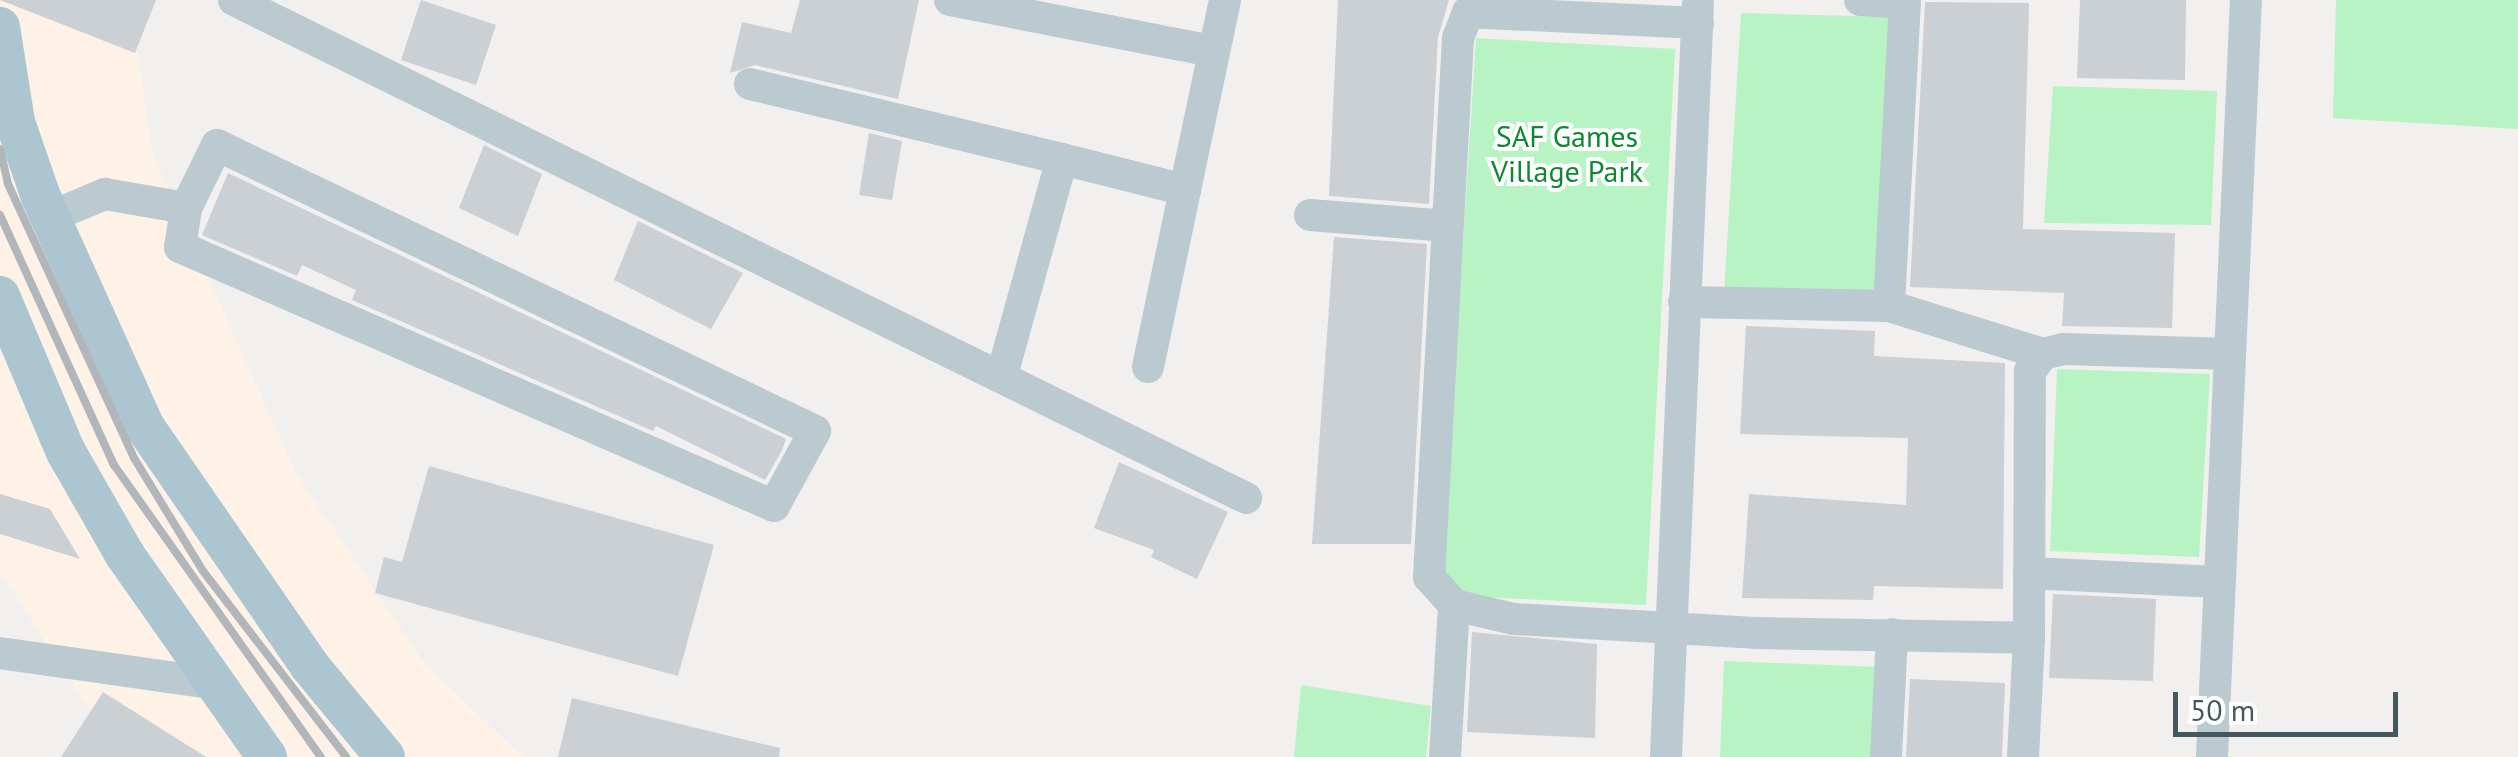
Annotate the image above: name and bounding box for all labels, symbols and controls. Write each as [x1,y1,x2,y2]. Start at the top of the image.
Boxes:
park label: SAF Games Village Park [1491,118,1643,188]
scale bar [2178,672,2403,734]
text: 50 m [2190,690,2255,729]

